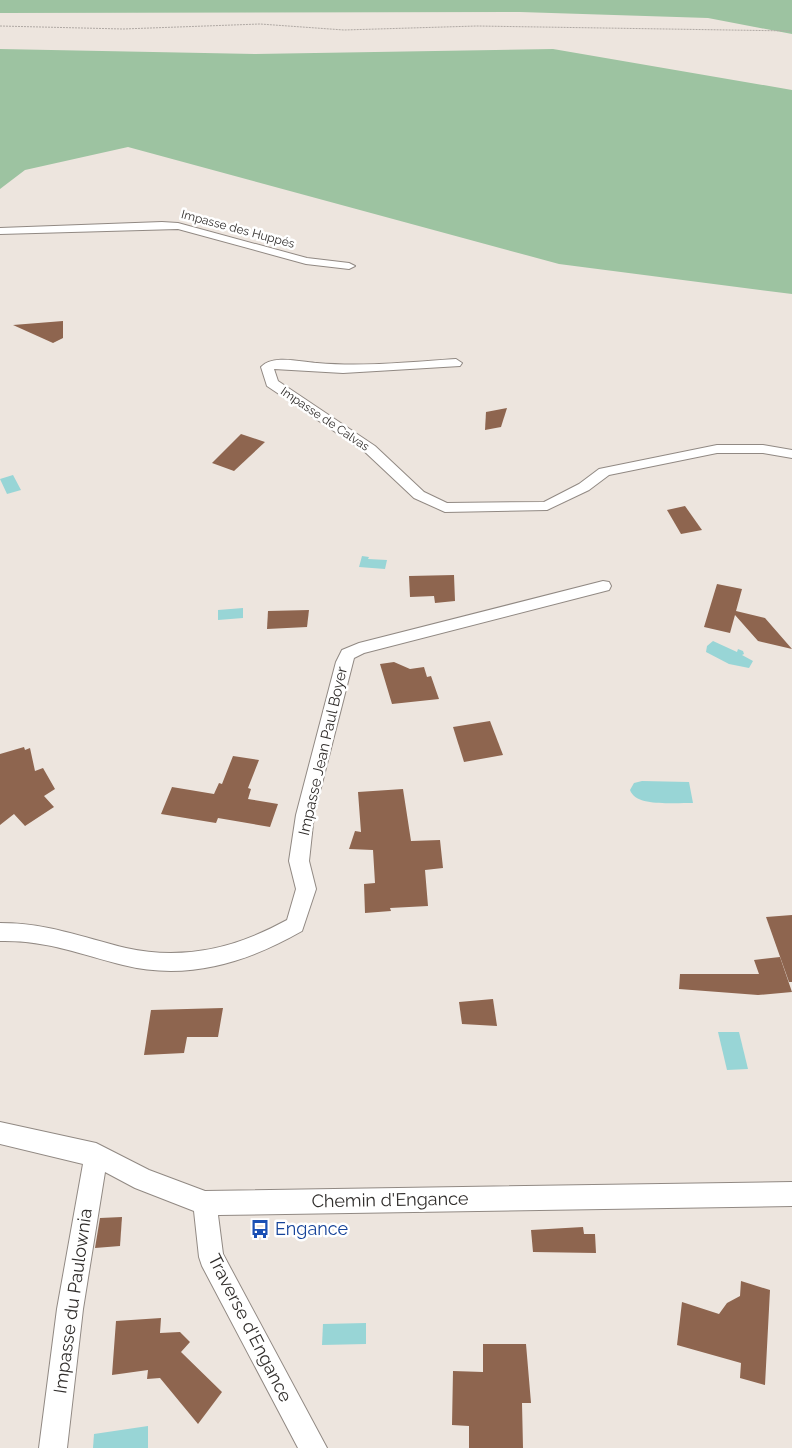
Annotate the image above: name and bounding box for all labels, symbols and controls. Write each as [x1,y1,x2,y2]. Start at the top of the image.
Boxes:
street label: Impasse des Huppés [180,207,296,251]
street label: Impasse de Calvas [278,384,372,454]
street label: Impasse Jean Paul Boyer [295,664,351,837]
street label: Chemin d'Engance [311,1188,469,1211]
street label: Impasse du Paulownia [49,1207,96,1395]
bus stop icon: Engance [249,1218,271,1240]
place label: Engance [275,1218,349,1239]
street label: Traverse d'Engance [204,1250,297,1406]

